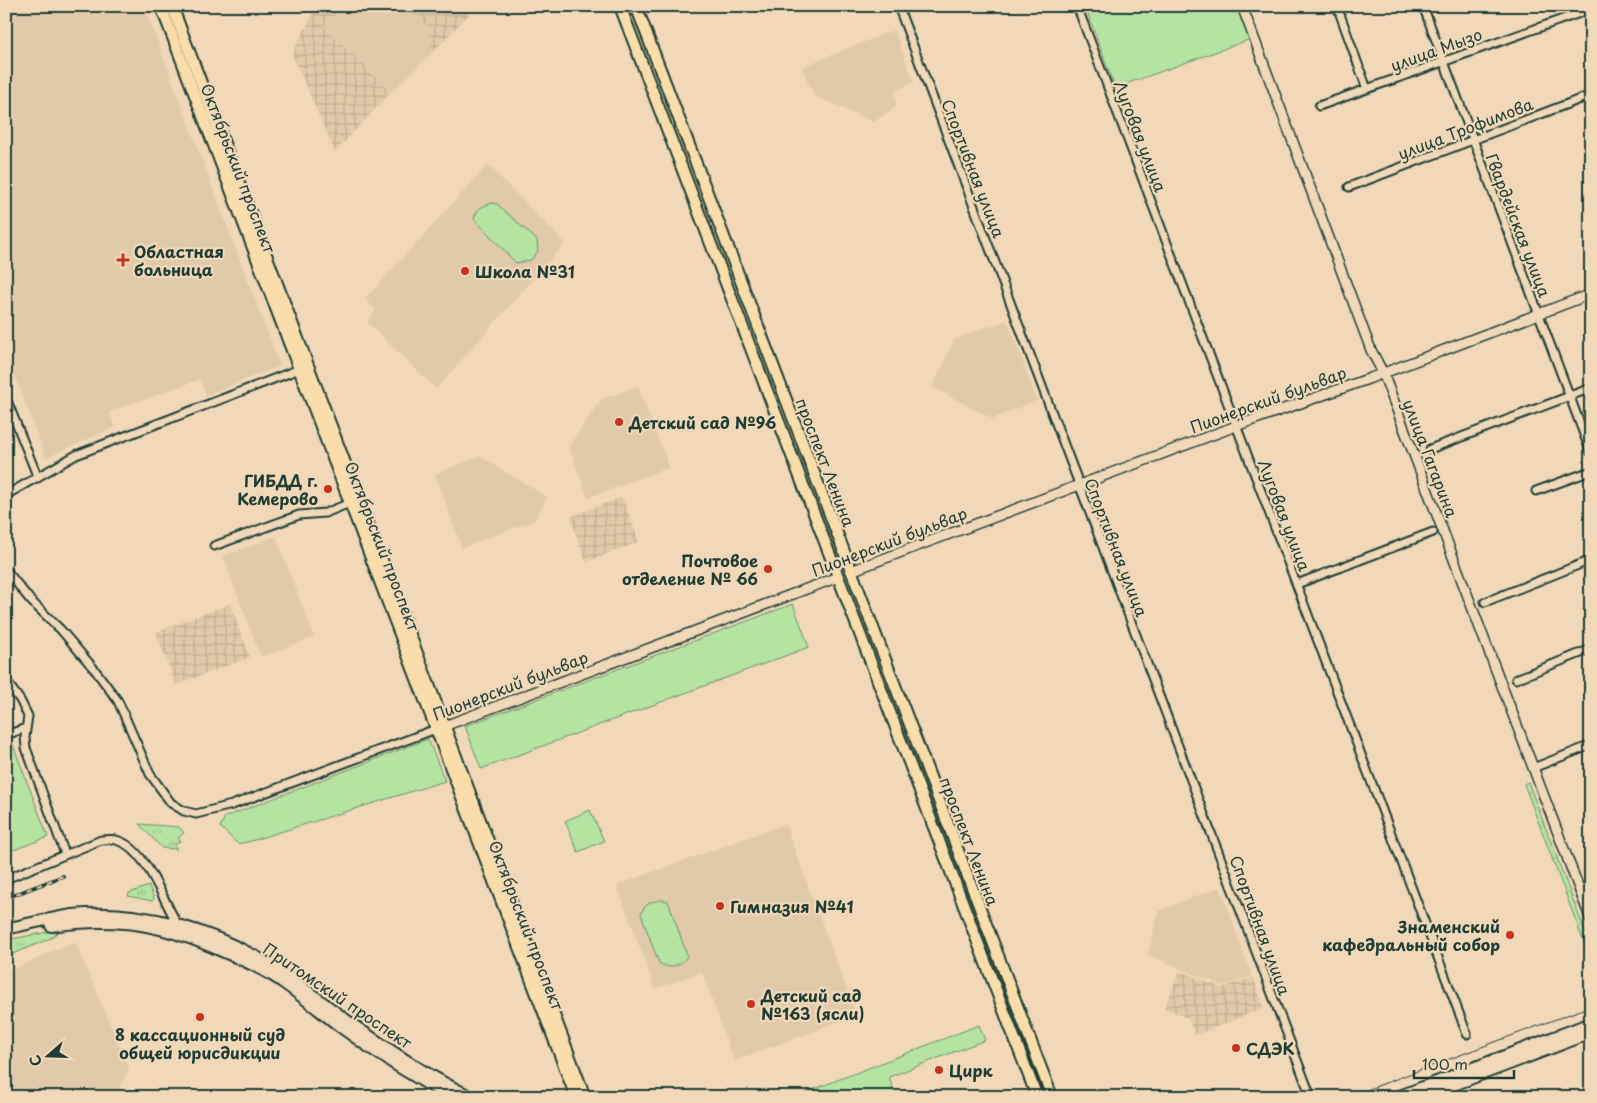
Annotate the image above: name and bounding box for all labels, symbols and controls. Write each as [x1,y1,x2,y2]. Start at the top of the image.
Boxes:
street label: улица Мызо [1387,21,1485,77]
street label: Луговая улица [1109,77,1173,195]
street label: Октябрьский проспект [196,80,283,257]
street label: улица Трофимова [1394,91,1536,165]
street label: Спортивная улица [936,95,1012,241]
street label: Гвардейская улица [1481,150,1557,300]
place label: Областная больница [134,239,224,281]
marker: Областная больница [116,253,130,267]
place label: Школа №31 [475,259,575,283]
marker: Школа №31 [459,265,471,277]
street label: Пионерский бульвар [1187,360,1350,438]
street label: проспект Ленина [790,394,862,530]
street label: улица Гагарина [1397,395,1465,521]
place label: Детский сад №96 [628,410,776,434]
marker: Детский сад №96 [613,416,625,428]
street label: Луговая улица [1253,456,1317,574]
street label: Октябрьский проспект [340,458,427,635]
place label: ГИБДД г. Кемерово [237,468,318,510]
street label: Спортивная улица [1079,474,1155,620]
marker: ГИБДД г. Кемерово [322,483,334,495]
street label: Пионерский бульвар [808,500,970,582]
place label: Почтовое отделение № 66 [622,548,758,590]
marker: Почтовое отделение № 66 [762,563,774,575]
street label: Пионерский бульвар [429,644,591,726]
street label: проспект Ленина [934,773,1006,909]
street label: Октябрьский проспект [484,837,571,1014]
street label: Спортивная улица [1225,852,1297,998]
place label: Гимназия №41 [730,894,854,918]
marker: Гимназия №41 [714,900,726,912]
place label: Знаменский кафедральный собор [1322,914,1500,956]
marker: Знаменский кафедральный собор [1504,929,1516,941]
street label: Притомский проспект [259,936,417,1054]
place label: Детский сад №163 (ясли) [760,983,865,1025]
marker: Детский сад №163 (ясли) [745,998,757,1010]
marker: 8 кассационный суд общей юрисдикции [194,1011,206,1023]
place label: 8 кассационный суд общей юрисдикции [115,1022,285,1064]
north arrow [22,1030,72,1080]
place label: СДЭК [1246,1036,1294,1060]
marker: СДЭК [1230,1042,1242,1054]
scale bar [1414,1048,1514,1080]
text: С [24,1052,47,1069]
text: 100 m [1422,1052,1468,1075]
place label: Цирк [949,1058,993,1082]
marker: Цирк [933,1064,945,1076]

